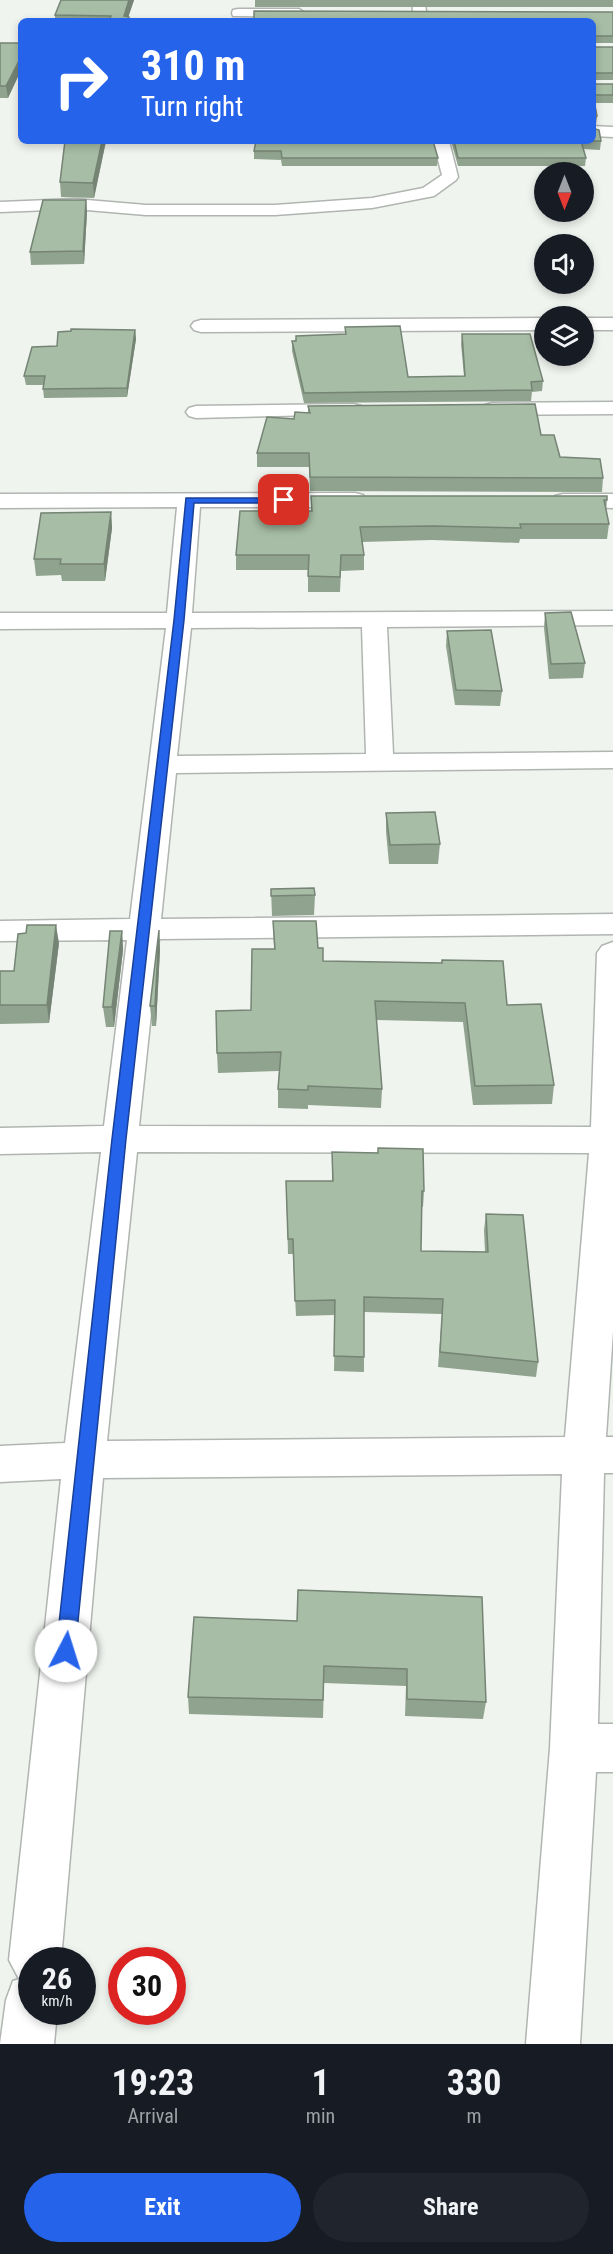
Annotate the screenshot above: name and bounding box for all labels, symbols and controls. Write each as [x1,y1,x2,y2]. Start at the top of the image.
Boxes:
text: 310 m [141,41,246,90]
icon: right [42,42,120,120]
text: Turn right [141,91,243,123]
north arrow [534,162,594,222]
map controls [534,162,594,366]
button: sound [534,234,594,294]
button: layers [534,306,594,366]
pin [258,474,309,525]
icon: arrive [267,483,300,516]
position arrow [34,1619,98,1683]
speed limit sign: 30 [108,1947,186,2025]
text: 26 [42,1961,72,1996]
text: km/h [42,1992,72,2010]
text: 19:23 [112,2062,194,2104]
text: 1 [311,2062,330,2104]
text: 330 [447,2062,501,2104]
text: Arrival [127,2104,178,2128]
text: min [306,2104,335,2128]
text: m [467,2104,482,2128]
button: Exit [24,2173,301,2242]
button: Share [313,2173,589,2242]

